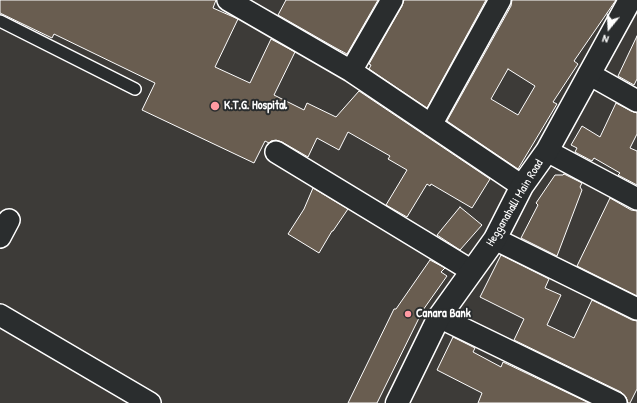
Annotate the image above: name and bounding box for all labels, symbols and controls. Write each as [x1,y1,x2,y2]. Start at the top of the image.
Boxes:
north arrow [589,8,629,48]
text: N [600,32,610,47]
place label: K.T.G. Hospital [224,99,287,113]
marker: K.T.G. Hospital [209,100,221,112]
street label: Hegganahalli Main Road [483,157,547,249]
place label: Canara Bank [416,307,471,321]
marker: Canara Bank [403,309,413,319]

